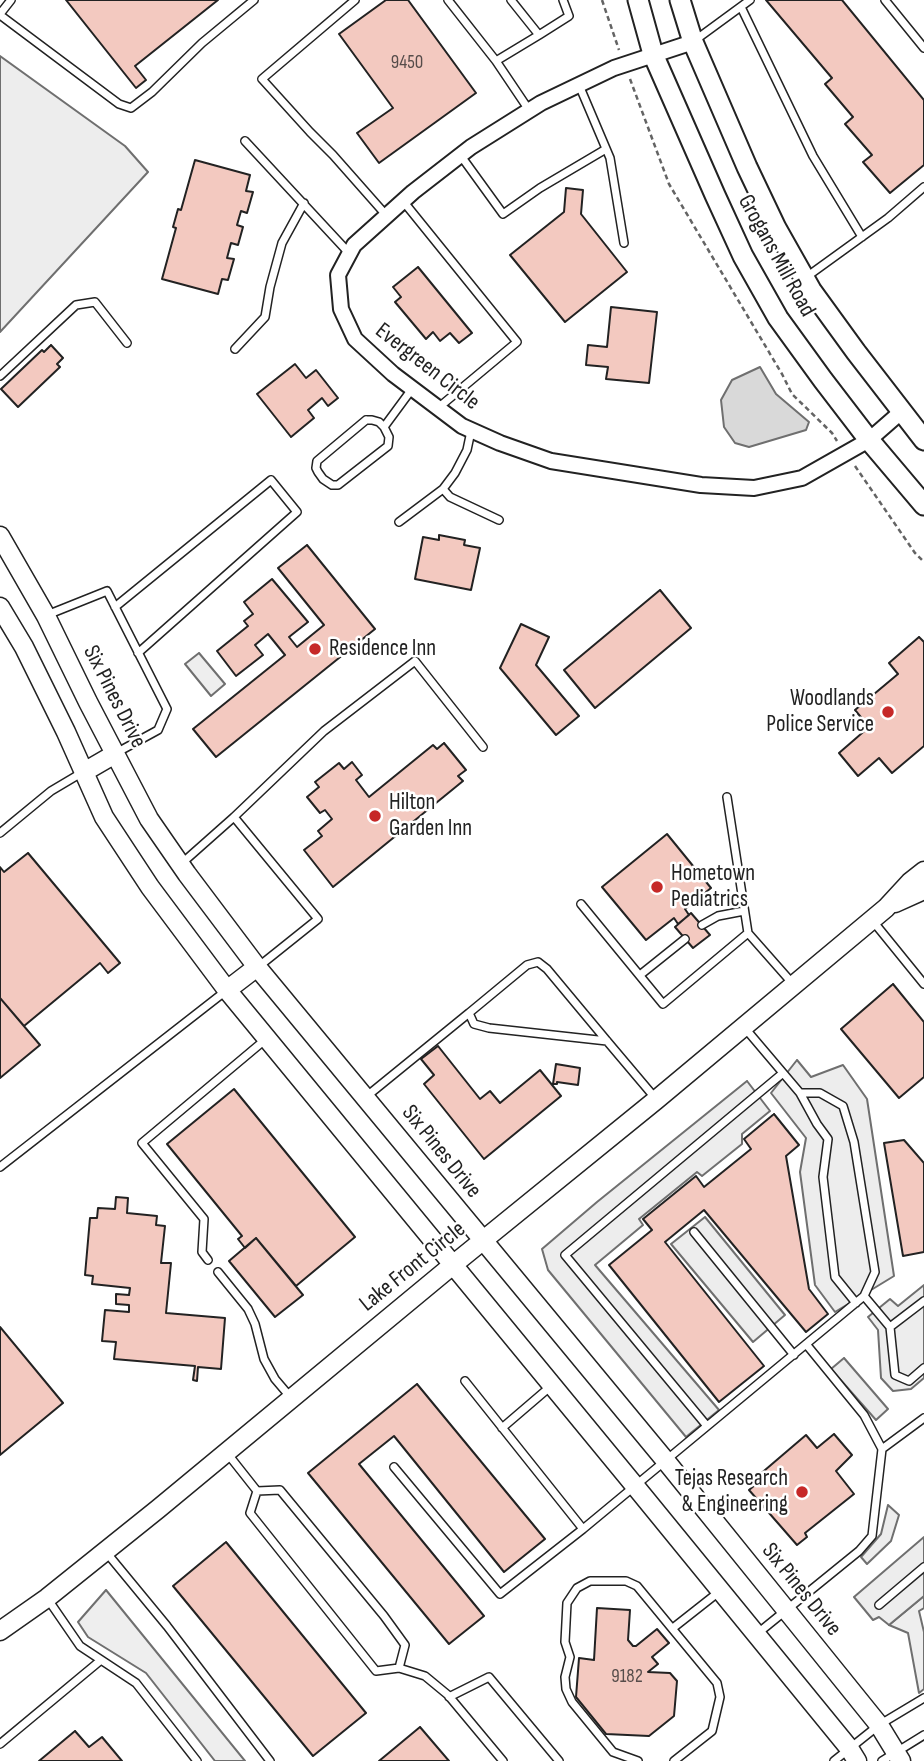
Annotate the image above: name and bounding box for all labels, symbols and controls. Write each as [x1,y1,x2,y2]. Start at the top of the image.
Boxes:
house number: 9450 [391,52,423,74]
street label: Grogans Mill Road [731,190,821,322]
street label: Evergreen Circle [369,318,485,416]
place label: Residence Inn [329,635,436,663]
street label: Six Pines Drive [76,641,152,753]
marker: Residence Inn [307,641,323,657]
place label: Woodlands Police Service [766,685,874,739]
marker: Woodlands Police Service [880,704,896,720]
place label: Hilton Garden Inn [389,789,472,843]
marker: Hilton Garden Inn [367,808,383,824]
place label: Hometown Pediatrics [671,860,755,914]
marker: Hometown Pediatrics [649,879,665,895]
street label: Six Pines Drive [395,1100,487,1204]
street label: Lake Front Circle [354,1216,472,1318]
place label: Tejas Research & Engineering [675,1465,788,1519]
marker: Tejas Research & Engineering [794,1484,810,1500]
street label: Six Pines Drive [755,1538,847,1642]
house number: 9182 [611,1666,643,1688]

